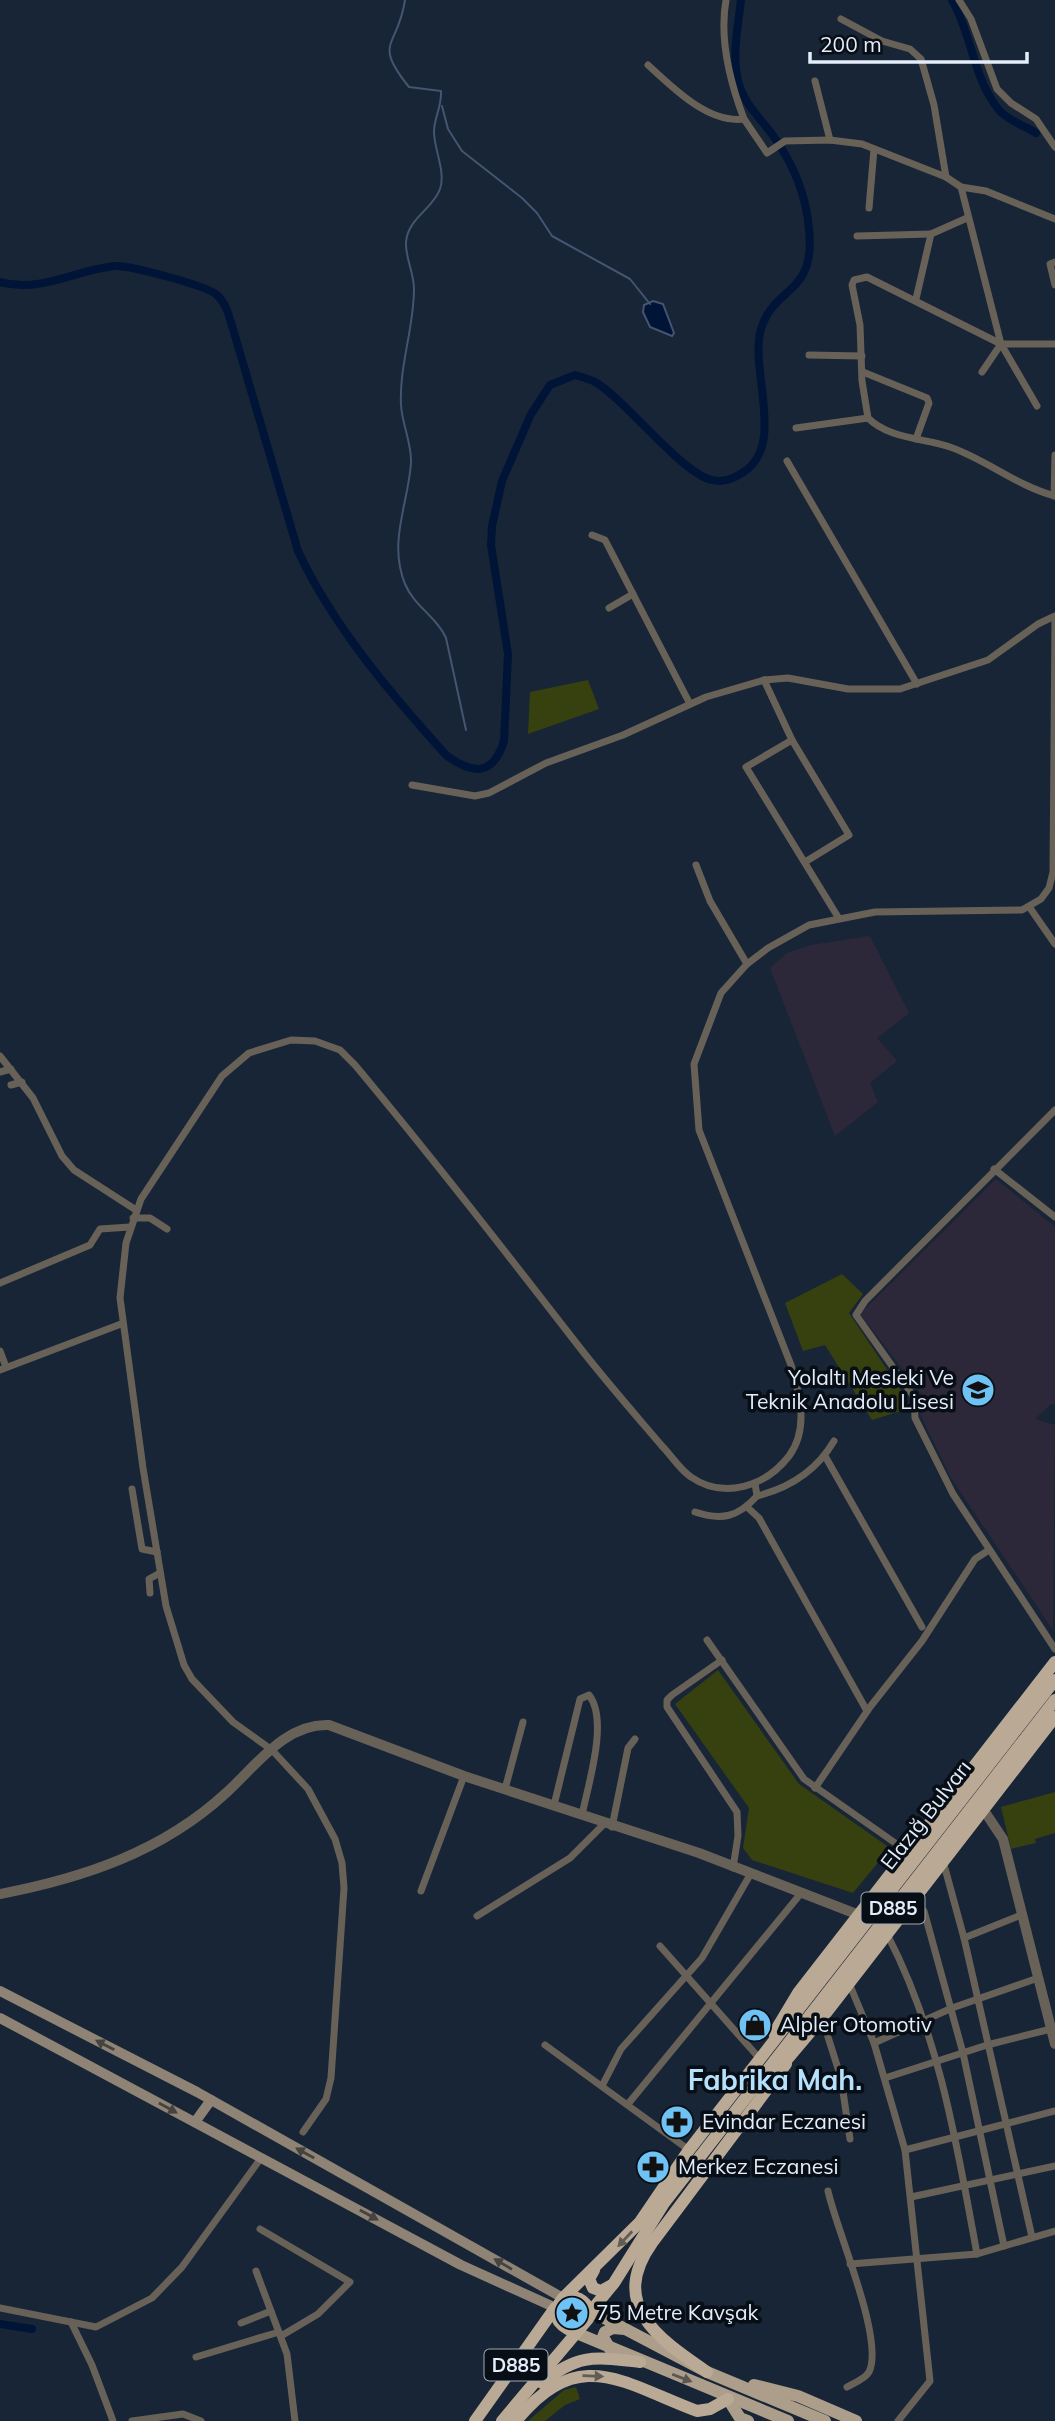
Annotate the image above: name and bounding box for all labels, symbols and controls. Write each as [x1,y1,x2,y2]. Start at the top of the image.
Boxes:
scale bar [810,21,1027,65]
text: 200 m [820,31,882,57]
place label: Yolaltı Mesleki Ve Teknik Anadolu Lisesi [746,1364,954,1414]
school or university icon: Yolaltı Mesleki Ve Teknik Anadolu Lisesi [959,1371,997,1409]
street label: Elazığ Bulvarı [874,1755,976,1874]
road number: D885 [862,1892,924,1924]
shop icon: Alpler Otomotiv [736,2006,774,2044]
place label: Alpler Otomotiv [780,2011,932,2037]
one-way arrow [95,2039,115,2050]
district label: Fabrika Mah. [688,2062,862,2097]
one-way arrow [159,2101,179,2113]
pharmacy icon: Evindar Eczanesi [658,2103,696,2141]
place label: Evindar Eczanesi [702,2108,866,2134]
one-way arrow [295,2147,315,2159]
pharmacy icon: Merkez Eczanesi [634,2148,672,2186]
place label: Merkez Eczanesi [678,2153,839,2179]
one-way arrow [359,2209,378,2221]
one-way arrow [618,2230,634,2247]
one-way arrow [494,2258,513,2270]
place icon: 75 Metre Kavşak [553,2294,591,2332]
place label: 75 Metre Kavşak [596,2299,759,2325]
road number: D885 [484,2350,548,2380]
one-way arrow [582,2370,604,2382]
one-way arrow [671,2373,692,2384]

